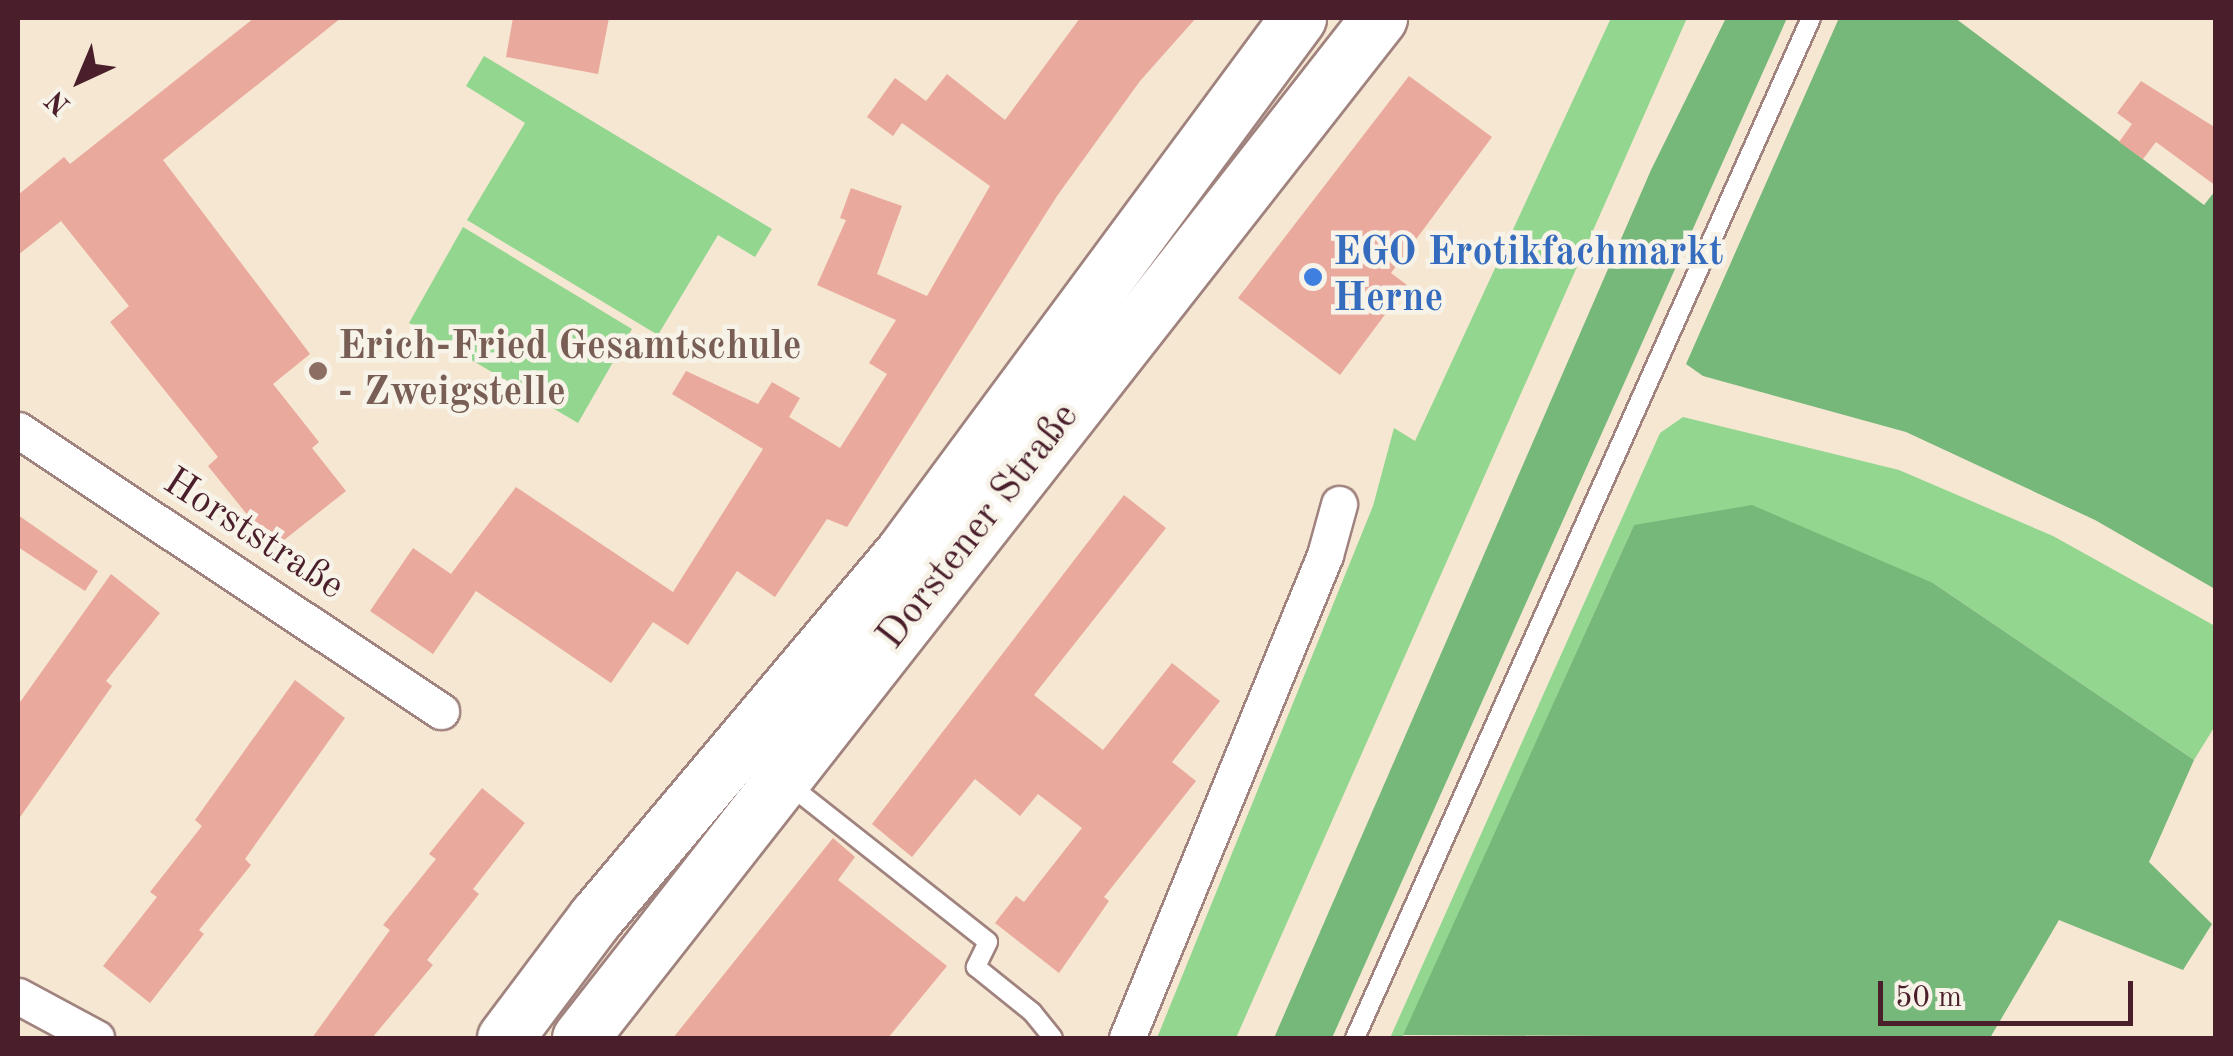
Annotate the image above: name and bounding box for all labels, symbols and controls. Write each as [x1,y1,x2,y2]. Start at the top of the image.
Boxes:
north arrow [30,30,130,130]
text: N [42,84,77,119]
place label: EGO Erotikfachmarkt Herne [1333,230,1724,324]
marker: EGO Erotikfachmarkt Herne [1302,266,1324,288]
place label: Erich-Fried Gesamtschule - Zweigstelle [338,324,802,418]
marker: Erich-Fried Gesamtschule - Zweigstelle [307,360,329,382]
street label: Dorstener Straße [868,394,1090,660]
street label: Horststraße [154,459,352,611]
scale bar [1883,961,2138,1023]
text: 50 m [1895,983,1962,1013]

